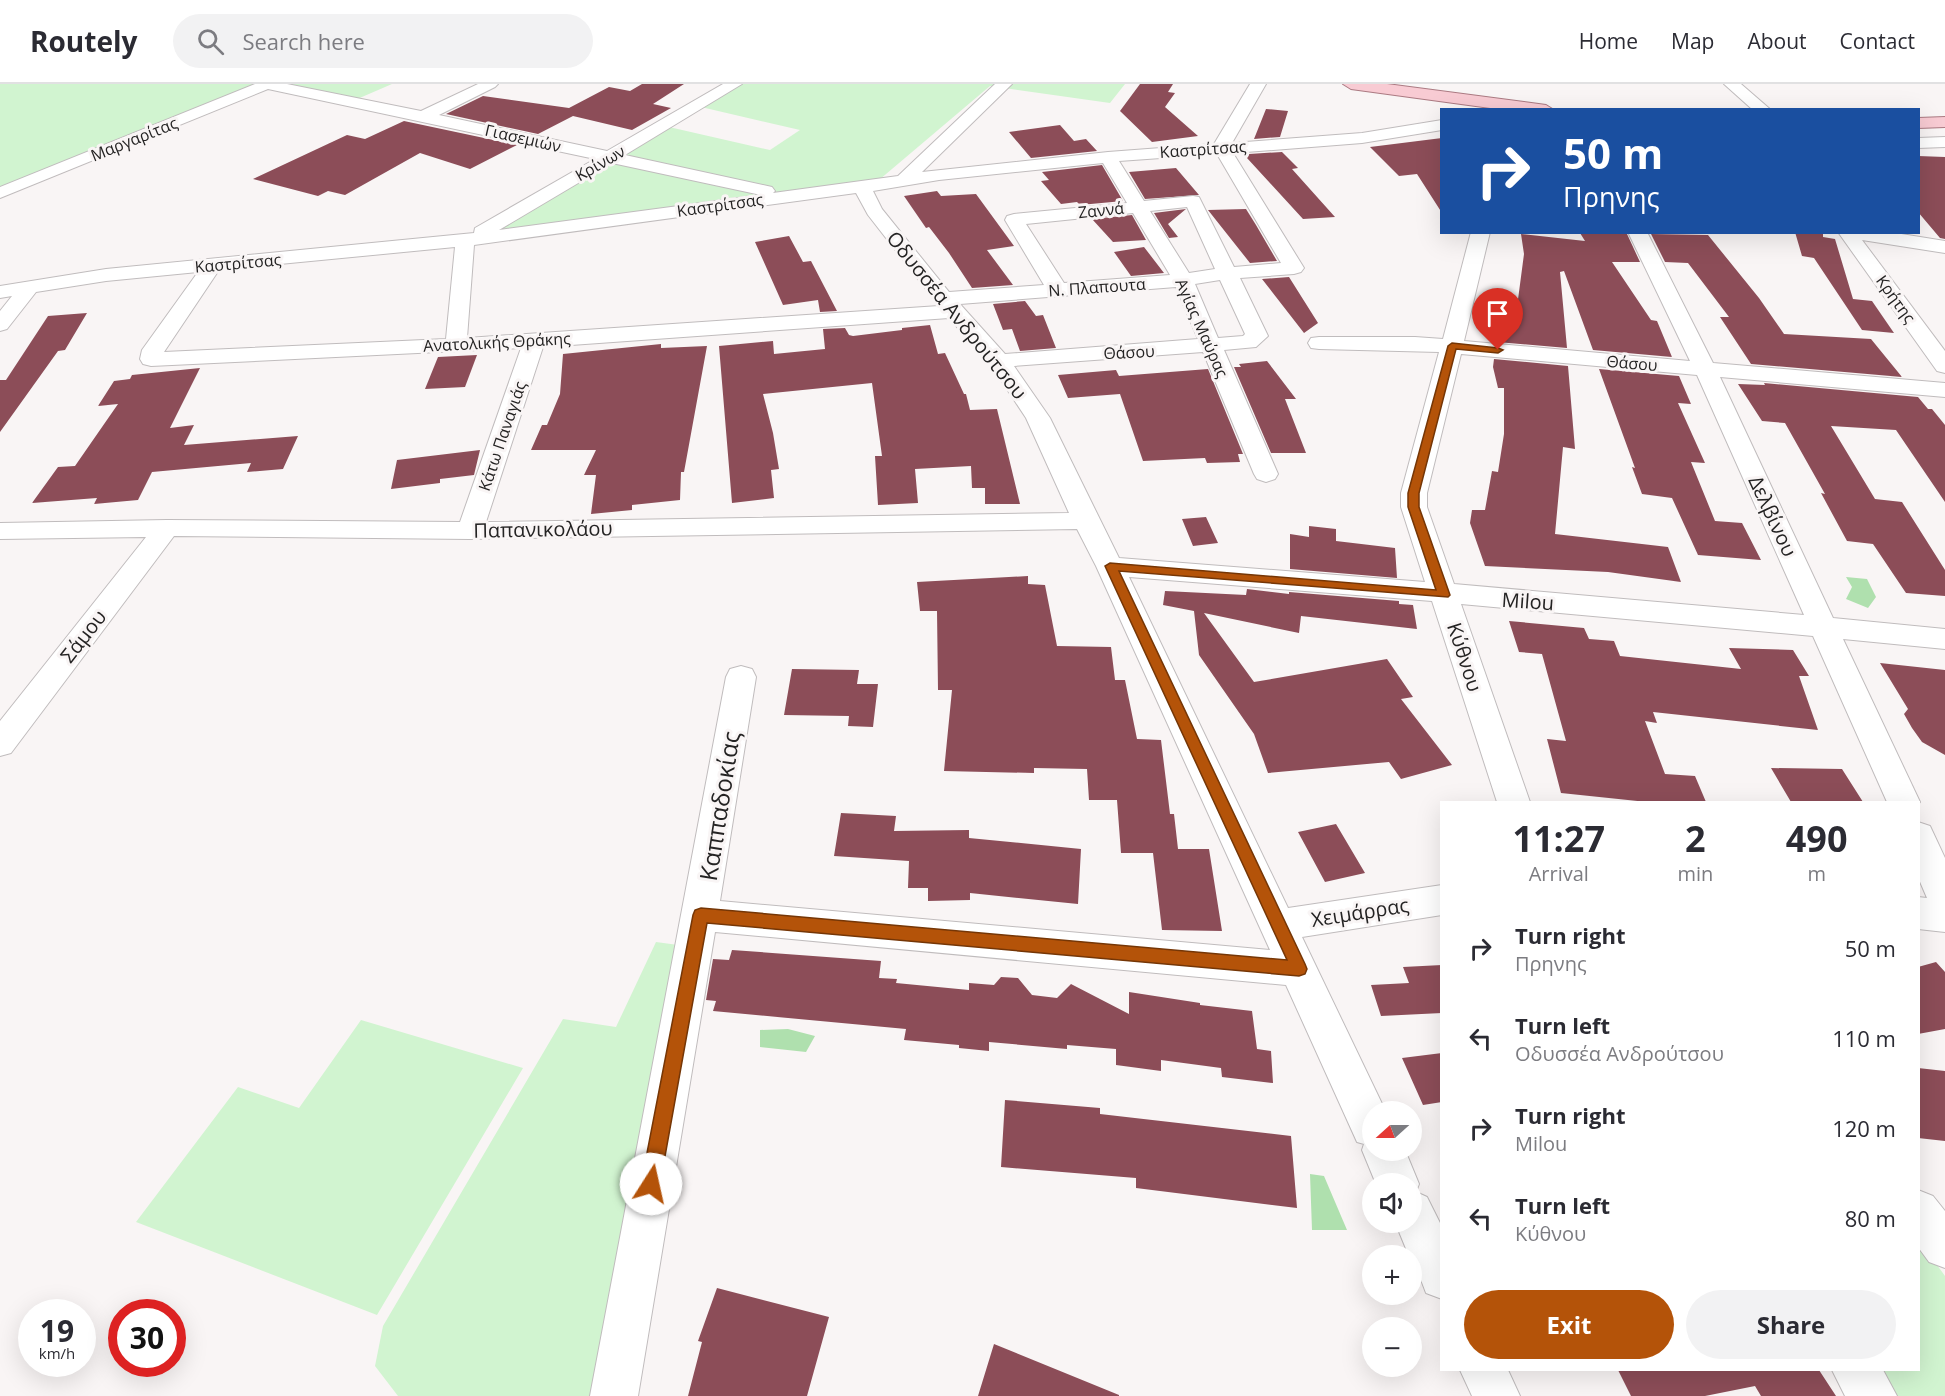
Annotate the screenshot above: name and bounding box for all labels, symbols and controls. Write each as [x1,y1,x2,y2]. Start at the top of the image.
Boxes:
search box [173,14,593,68]
text: Routely [30,22,137,60]
icon: search [194,25,227,58]
text: Search here [242,26,365,56]
text: Home [1579,27,1638,55]
text: Map [1671,27,1714,55]
text: About [1747,27,1807,55]
text: Contact [1840,27,1915,55]
street label: Μαργαρίτας [87,111,181,166]
street label: Γιασεμιών [483,119,563,157]
text: 50 m [1563,124,1663,181]
icon: right [1464,132,1542,210]
street label: Καστρίτσας [1159,135,1247,163]
street label: Κρίνων [571,140,629,186]
text: Πρηνης [1563,178,1660,215]
street label: Καστρίτσας [675,188,765,222]
street label: Ζαννά [1077,197,1125,223]
street label: Οδυσσέα Ανδρούτσου [881,225,1033,405]
street label: Καστρίτσας [194,248,282,278]
street label: Κρήτης [1871,271,1921,328]
street label: Ν. Πλαπουτα [1048,273,1147,301]
street label: Αγίας Μαύρας [1170,275,1234,381]
pin [1472,288,1523,350]
icon: arrive [1481,297,1514,330]
street label: Ανατολικής Θράκης [423,327,572,357]
street label: Θάσου [1103,340,1155,364]
street label: Θάσου [1605,350,1659,376]
street label: Κάτω Παναγιάς [473,378,531,494]
street label: Δελβίνου [1743,471,1803,561]
street label: Παπανικολάου [473,514,613,544]
street label: Milou [1501,586,1555,616]
street label: Σάμου [54,604,112,668]
street label: Κύθνου [1441,619,1489,695]
street label: Καππαδοκίας [691,729,747,883]
text: 11:27 [1512,814,1605,863]
text: 2 [1685,814,1706,863]
text: 490 [1786,814,1848,863]
text: Arrival [1529,860,1589,887]
text: min [1677,860,1713,887]
text: m [1807,860,1826,887]
street label: Χειμάρρας [1309,891,1411,933]
text: Turn right [1515,920,1626,950]
icon: right [1464,932,1497,965]
text: 50 m [1845,933,1896,963]
text: Πρηνης [1515,950,1587,977]
text: Turn left [1515,1010,1610,1040]
icon: left [1464,1022,1497,1055]
text: 110 m [1832,1023,1896,1053]
text: Οδυσσέα Ανδρούτσου [1515,1040,1724,1067]
text: Turn right [1515,1100,1626,1130]
north arrow [1362,1101,1422,1161]
map controls [1362,1101,1422,1377]
icon: right [1464,1112,1497,1145]
text: 120 m [1832,1113,1896,1143]
text: Milou [1515,1130,1567,1157]
position arrow [619,1152,683,1216]
button: sound [1362,1173,1422,1233]
text: Turn left [1515,1190,1610,1220]
icon: left [1464,1202,1497,1235]
text: 80 m [1845,1203,1896,1233]
text: Κύθνου [1515,1220,1586,1247]
button: + [1362,1245,1422,1305]
button: Exit [1464,1290,1674,1359]
button: Share [1686,1290,1896,1359]
speed limit sign: 30 [108,1299,186,1377]
text: 19 [40,1310,74,1351]
button: − [1362,1317,1422,1377]
text: km/h [39,1343,75,1363]

